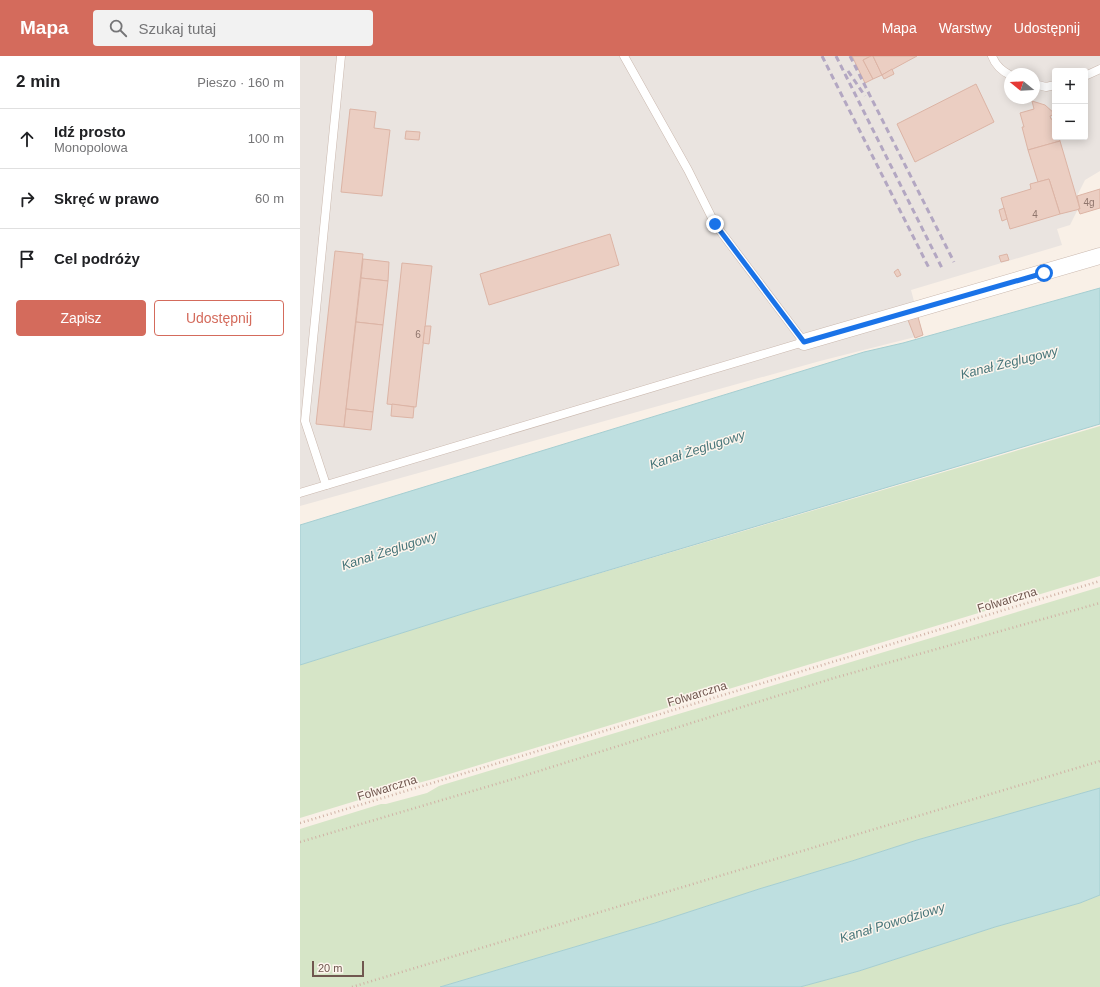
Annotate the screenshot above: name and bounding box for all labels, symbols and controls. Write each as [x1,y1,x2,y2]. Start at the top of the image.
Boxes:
search box [93,10,373,46]
text: Mapa [20,17,69,38]
icon: search [107,17,129,39]
text: Szukaj tutaj [139,20,216,37]
text: Mapa [882,20,917,36]
text: Warstwy [939,20,992,36]
text: Udostępnij [1014,20,1080,36]
north arrow [1004,68,1040,104]
map controls [1052,68,1088,140]
button: + [1052,68,1088,104]
text: 2 min [16,72,60,91]
text: Pieszo · 160 m [197,75,284,90]
button: − [1052,104,1088,140]
text: Idź prosto [54,123,126,140]
icon: ahead [16,128,38,150]
text: 100 m [248,131,284,146]
text: Monopolowa [54,140,128,155]
icon: right [16,188,38,210]
text: Skręć w prawo [54,190,159,207]
text: 60 m [255,191,284,206]
house number: 4g [1083,197,1095,208]
house number: 4 [1032,209,1038,220]
route end [706,215,724,233]
icon: arrive [16,248,38,270]
text: Cel podróży [54,250,140,267]
route start [1035,264,1053,282]
button: Zapisz [16,300,146,336]
button: Udostępnij [154,300,284,336]
house number: 6 [415,329,421,340]
water label: Kanał Żeglugowy [959,343,1061,382]
water label: Kanał Żeglugowy [647,426,748,472]
water label: Kanał Żeglugowy [339,527,440,573]
street label: Folwarczna [976,584,1039,616]
street label: Folwarczna [666,678,729,710]
street label: Folwarczna [356,772,419,804]
water label: Kanał Powodziowy [838,899,948,946]
scale bar [312,959,364,978]
text: 20 m [318,962,342,974]

